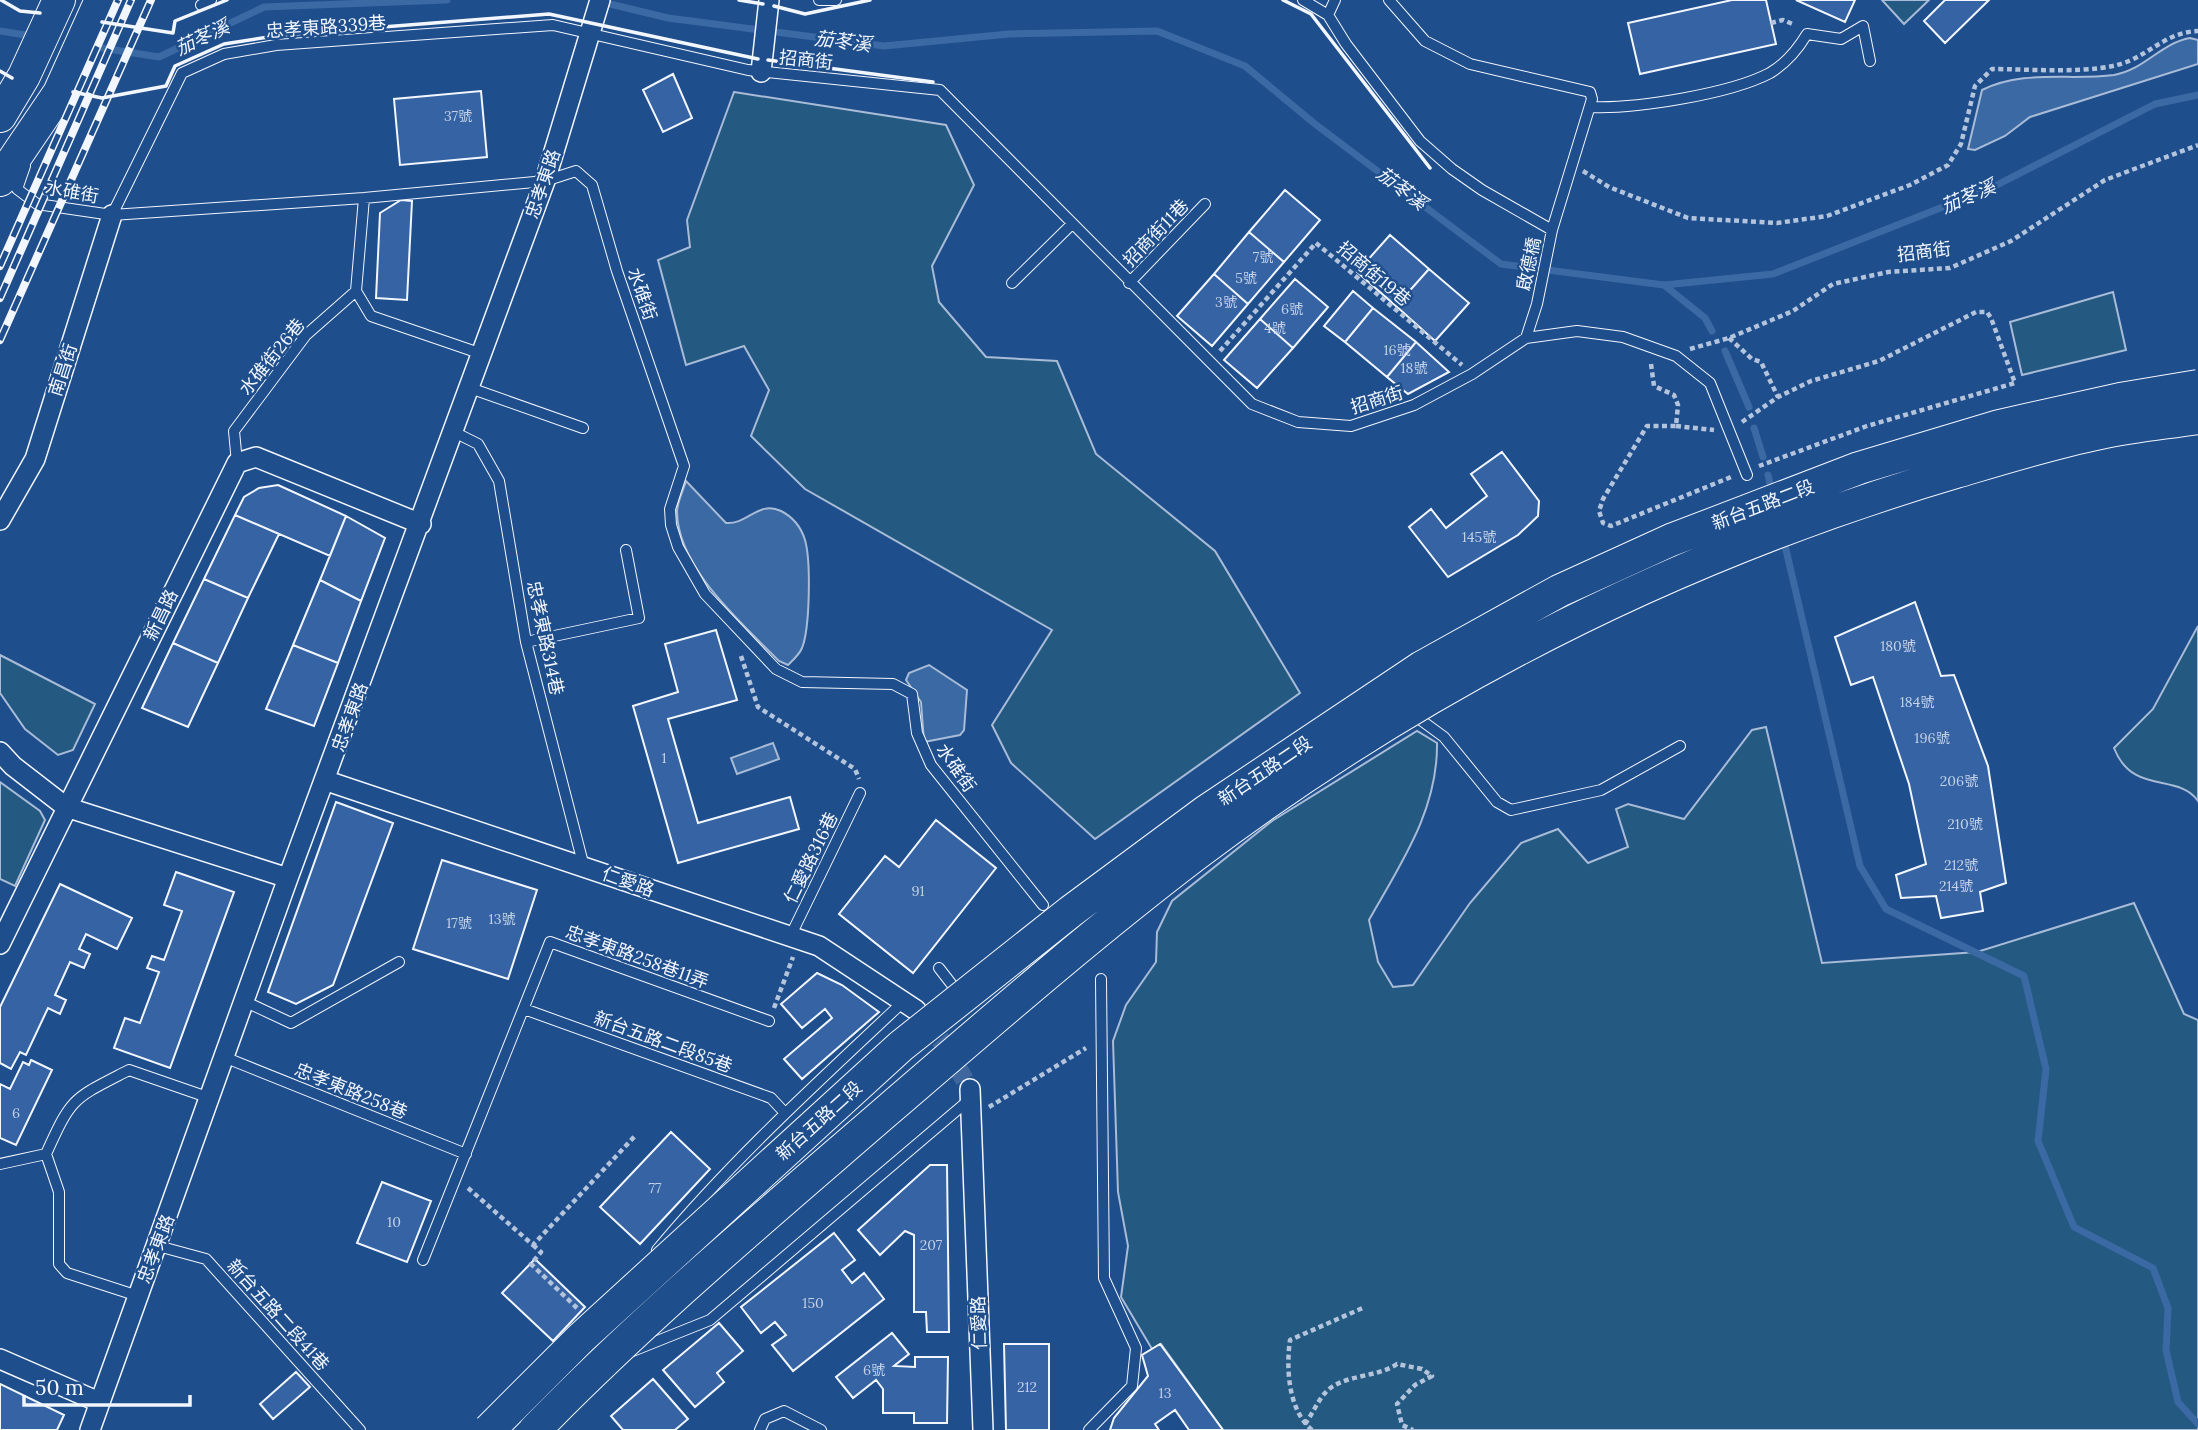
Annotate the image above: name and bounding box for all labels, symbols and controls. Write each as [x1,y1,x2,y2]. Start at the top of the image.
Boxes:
street label: 忠孝東路339巷 [265,11,387,42]
water label: 茄苳溪 [171,13,236,60]
water label: 茄苳溪 [813,26,876,57]
street label: 招商街 [778,45,834,74]
house number: 37號 [444,107,472,125]
street label: 忠孝東路 [520,146,565,222]
water label: 茄苳溪 [1372,161,1434,217]
water label: 茄苳溪 [1937,173,2002,218]
street label: 水碓街 [44,175,101,208]
street label: 招商街11巷 [1118,194,1193,271]
street label: 啟德橋 [1512,235,1545,293]
street label: 招商街19巷 [1333,236,1416,311]
street label: 招商街 [1896,237,1952,266]
house number: 7號 [1253,248,1273,266]
street label: 水碓街 [623,265,662,323]
house number: 5號 [1235,269,1257,287]
house number: 3號 [1215,293,1237,311]
house number: 6號 [1281,300,1303,318]
street label: 水碓街26巷 [234,314,310,400]
house number: 4號 [1264,319,1286,337]
street label: 南昌街 [43,341,82,399]
house number: 16號 [1383,341,1411,359]
house number: 18號 [1401,359,1427,377]
street label: 招商街 [1348,381,1406,418]
street label: 新台五路二段 [1708,474,1817,535]
house number: 145號 [1462,528,1496,546]
street label: 忠孝東路314巷 [522,579,569,697]
street label: 新昌路 [138,585,183,644]
house number: 180號 [1880,637,1916,655]
street label: 忠孝東路 [326,679,373,755]
house number: 184號 [1900,693,1934,711]
house number: 196號 [1914,729,1950,747]
street label: 新台五路二段 [1214,731,1316,810]
street label: 水碓街 [932,739,981,796]
house number: 1 [661,749,667,767]
house number: 206號 [1940,772,1978,790]
street label: 仁愛路316巷 [779,808,843,907]
house number: 210號 [1947,815,1983,833]
house number: 212號 [1944,856,1978,874]
street label: 仁愛路 [599,861,657,902]
house number: 214號 [1939,877,1973,895]
house number: 91 [911,882,925,900]
house number: 13號 [489,910,515,928]
house number: 17號 [446,914,472,932]
street label: 忠孝東路258巷11弄 [562,920,712,993]
street label: 新台五路二段85巷 [591,1006,736,1077]
street label: 忠孝東路258巷 [291,1057,411,1124]
street label: 新台五路二段 [771,1076,866,1165]
house number: 6 [12,1104,20,1122]
house number: 77 [649,1179,662,1197]
street label: 忠孝東路 [132,1211,179,1287]
house number: 10 [387,1213,401,1231]
house number: 207 [920,1236,943,1254]
street label: 新台五路二段41巷 [222,1254,335,1375]
house number: 150 [802,1294,824,1312]
street label: 仁愛路 [966,1296,991,1350]
house number: 6號 [863,1361,885,1379]
scale bar [24,1364,191,1408]
text: 50 m [35,1374,84,1401]
house number: 212 [1017,1378,1037,1396]
house number: 13 [1159,1384,1172,1402]

